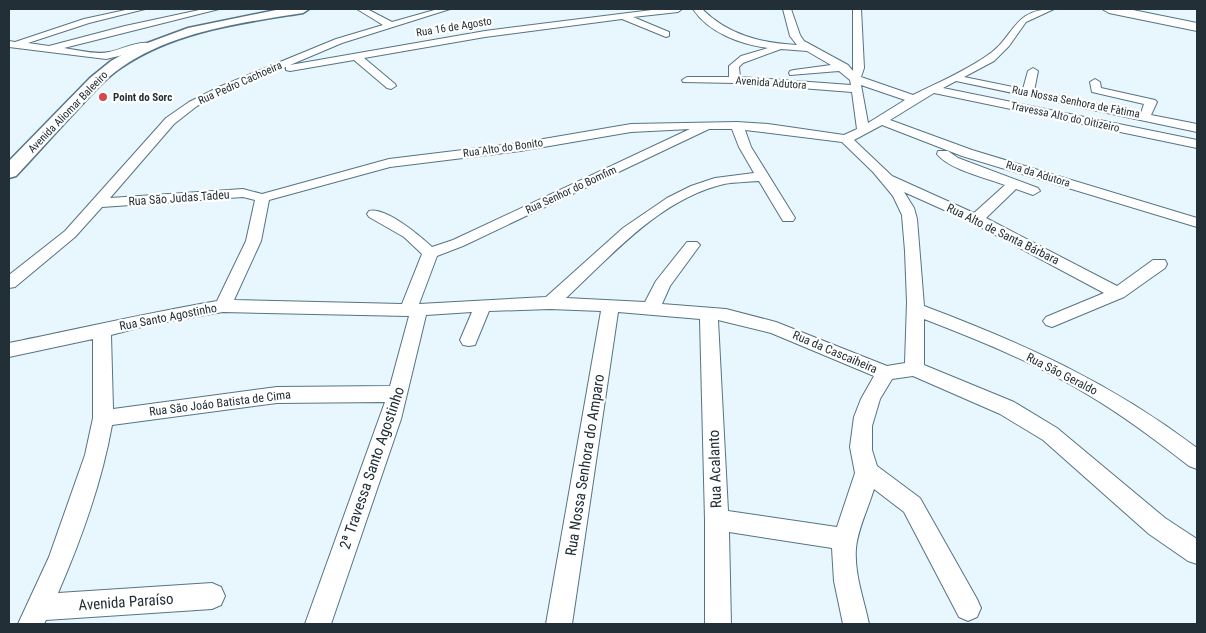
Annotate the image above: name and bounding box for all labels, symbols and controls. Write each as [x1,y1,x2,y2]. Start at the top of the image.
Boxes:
street label: Rua 16 de Agosto [415,15,493,39]
street label: Rua Pedro Cachoeira [196,59,284,107]
street label: Avenida Aliomar Baleeiro [26,68,111,156]
street label: Avenida Adutora [735,74,807,92]
street label: Rua Nossa Senhora de Fàtima [1011,83,1141,121]
marker: Point do Sorc [97,91,109,103]
place label: Point do Sorc [113,91,172,104]
street label: Travessa Alto do Oitizeiro [1009,99,1121,135]
street label: Rua Alto do Bonito [462,136,544,160]
street label: Rua da Adutora [1004,158,1072,190]
street label: Rua Senhor do Bomfim [523,163,619,217]
street label: Rua São Judas Tadeu [128,187,230,209]
street label: Rua Alto de Santa Bárbara [944,201,1062,267]
street label: Rua Santo Agostinho [118,301,218,333]
street label: Rua da Cascaiheira [791,328,880,376]
street label: Rua São Geraldo [1024,350,1100,398]
street label: Rua Nossa Senhora do Amparo [562,373,608,557]
street label: 2ª Travessa Santo Agostinho [336,384,408,552]
street label: Rua São Joáo Batista de Cima [148,387,292,419]
street label: Rua Acalanto [705,430,725,508]
street label: Avenida Paraíso [78,590,174,614]

